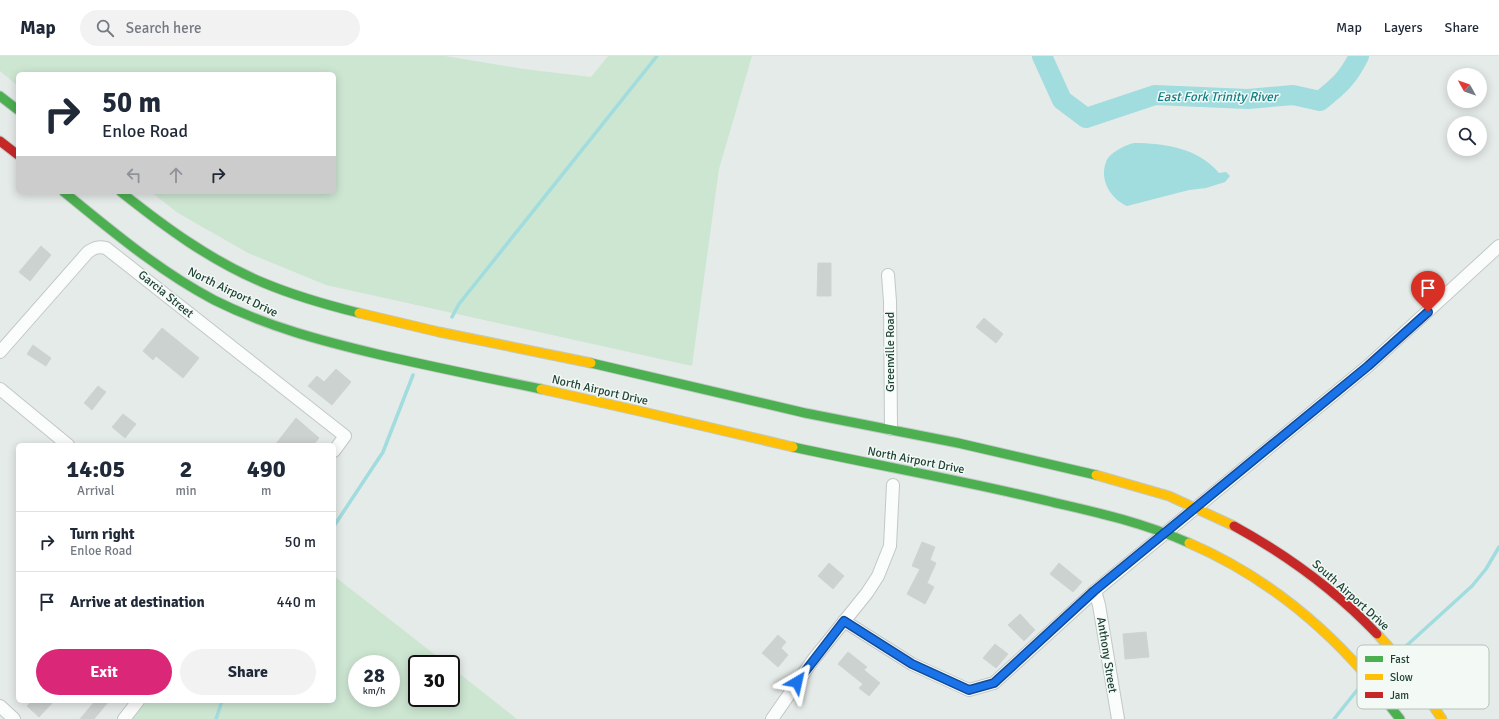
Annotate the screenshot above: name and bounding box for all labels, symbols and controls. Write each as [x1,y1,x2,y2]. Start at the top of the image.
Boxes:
search box [80,10,360,46]
text: Map [20,16,56,40]
icon: search [94,17,116,39]
text: Search here [126,19,201,37]
text: Map [1336,19,1362,36]
text: Layers [1384,19,1423,36]
text: Share [1445,19,1479,36]
north arrow [1447,68,1487,108]
map controls [1447,68,1487,156]
text: 50 m [102,86,161,120]
icon: right [36,88,88,140]
water label: East Fork Trinity River [1157,89,1280,105]
button: search [1447,116,1487,156]
text: Enloe Road [102,120,188,142]
icon: left [123,164,145,186]
icon: ahead [165,164,187,186]
icon: right [207,164,229,186]
street label: North Airport Drive [185,264,280,321]
street label: Garcia Street [135,267,196,321]
pin [1411,271,1445,312]
icon: arrive [1417,277,1439,299]
street label: Greenville Road [883,312,898,392]
street label: North Airport Drive [550,372,650,409]
street label: North Airport Drive [866,444,966,477]
text: 14:05 [66,454,125,484]
text: 2 [180,454,192,484]
text: 490 [247,454,286,484]
text: Arrival [77,483,114,499]
text: min [176,483,197,499]
text: m [261,483,271,499]
text: Turn right [70,525,135,543]
icon: right [36,531,58,553]
text: 50 m [285,533,316,551]
text: Enloe Road [70,543,132,559]
street label: South Airport Drive [1309,557,1392,634]
icon: arrive [36,591,58,613]
text: Arrive at destination [70,593,205,611]
text: 440 m [276,593,316,611]
street label: Anthony Street [1093,616,1120,694]
legend [1357,645,1489,709]
button: Exit [36,649,172,695]
button: Share [180,649,316,695]
text: Fast [1390,653,1410,666]
speed limit sign: 30 [408,655,460,707]
position arrow [776,661,818,703]
text: 28 [363,663,385,688]
text: Slow [1390,671,1413,684]
text: km/h [363,685,385,697]
text: Jam [1390,689,1409,702]

